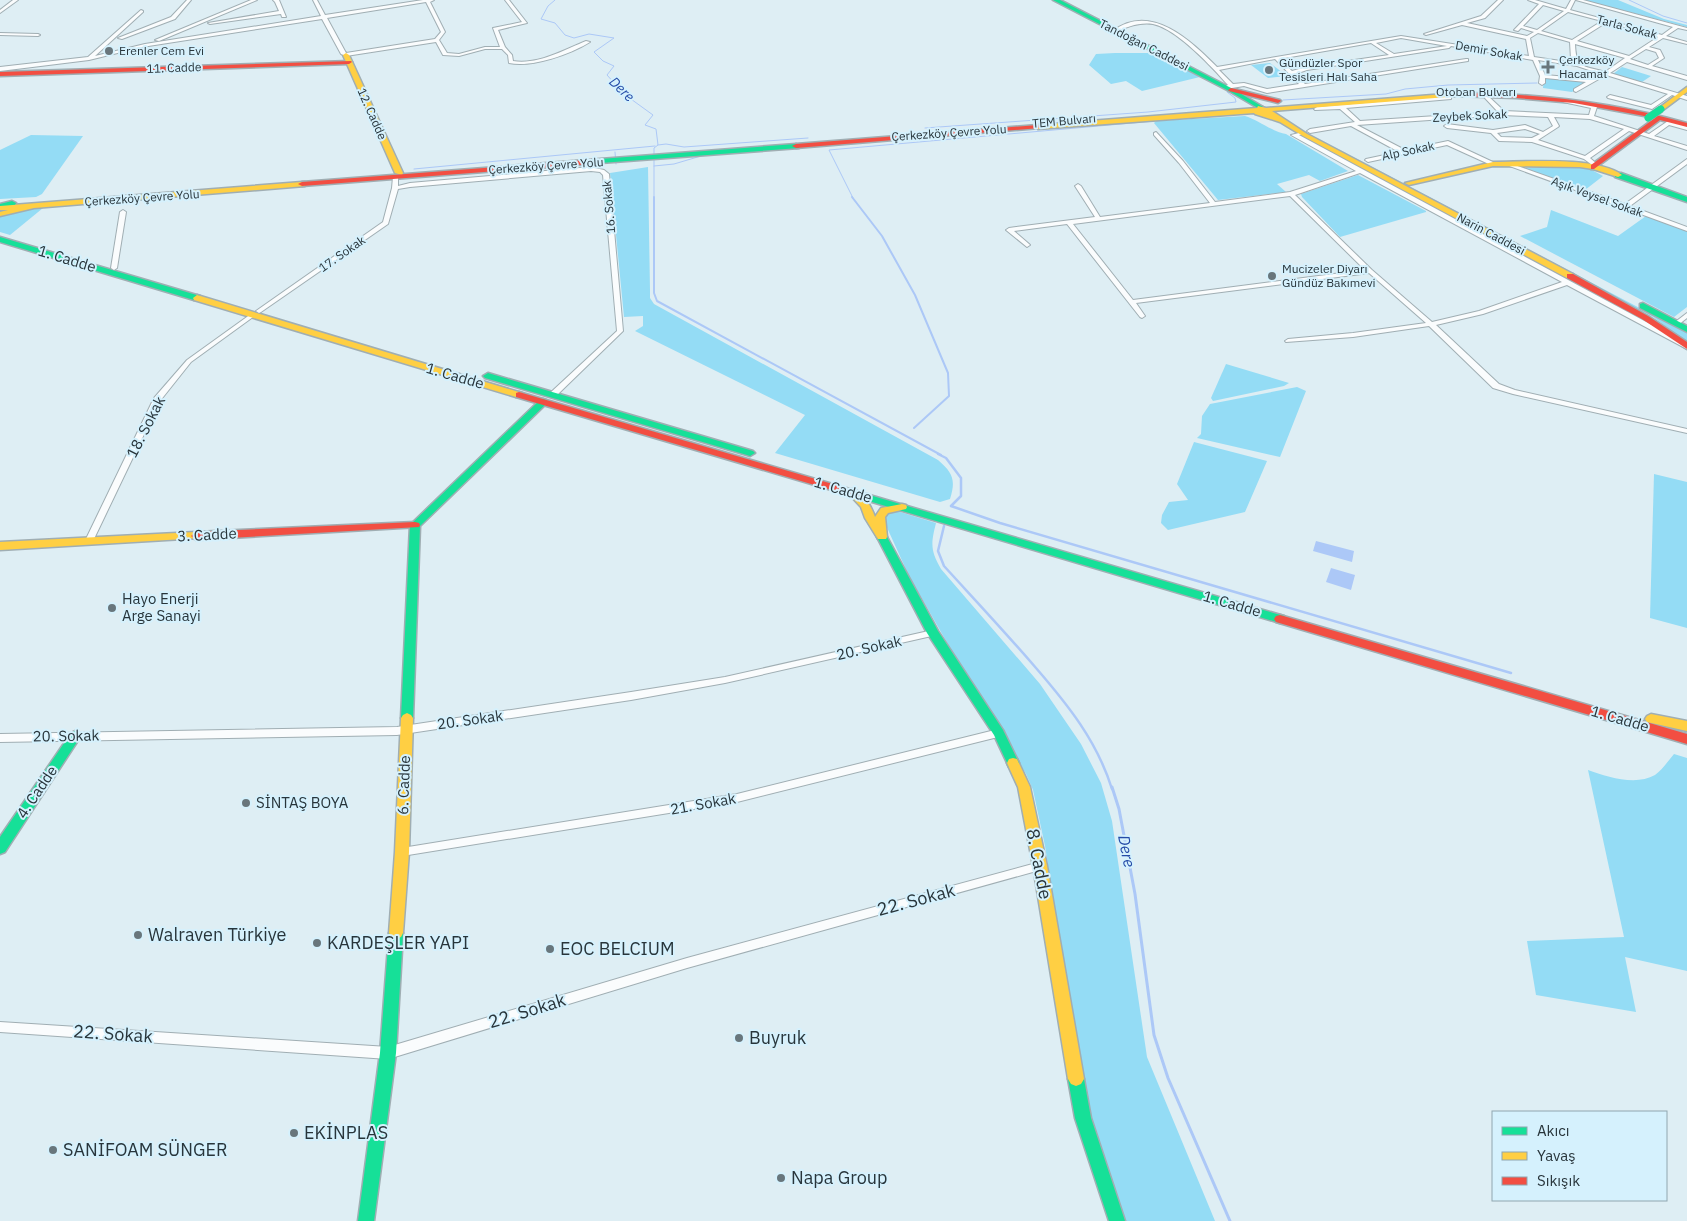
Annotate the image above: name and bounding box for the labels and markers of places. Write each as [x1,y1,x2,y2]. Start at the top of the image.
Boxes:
place label: Erenler Cem Evi [119,43,204,58]
marker: Erenler Cem Evi [103,45,115,57]
place label: Çerkezköy Hacamat [1559,52,1614,81]
place label: Gündüzler Spor Tesisleri Halı Saha [1279,55,1378,84]
marker: Çerkezköy Hacamat [1541,60,1555,74]
marker: Gündüzler Spor Tesisleri Halı Saha [1263,64,1275,76]
place label: Mucizeler Diyarı Gündüz Bakımevi [1282,261,1376,290]
marker: Mucizeler Diyarı Gündüz Bakımevi [1266,270,1278,282]
place label: Hayo Enerji Arge Sanayi [122,589,201,625]
marker: Hayo Enerji Arge Sanayi [106,602,118,614]
place label: SİNTAŞ BOYA [256,793,349,812]
marker: SİNTAŞ BOYA [240,797,252,809]
place label: Walraven Türkiye [148,923,287,946]
marker: Walraven Türkiye [132,929,144,941]
place label: KARDEŞLER YAPI [327,931,469,954]
marker: KARDEŞLER YAPI [311,937,323,949]
place label: EOC BELCIUM [560,937,675,960]
marker: EOC BELCIUM [544,943,556,955]
place label: Buyruk [749,1026,807,1049]
marker: Buyruk [733,1032,745,1044]
place label: EKİNPLAS [304,1121,388,1144]
marker: EKİNPLAS [288,1127,300,1139]
place label: SANİFOAM SÜNGER [63,1138,227,1161]
marker: SANİFOAM SÜNGER [47,1144,59,1156]
place label: Napa Group [791,1166,887,1189]
marker: Napa Group [775,1172,787,1184]

